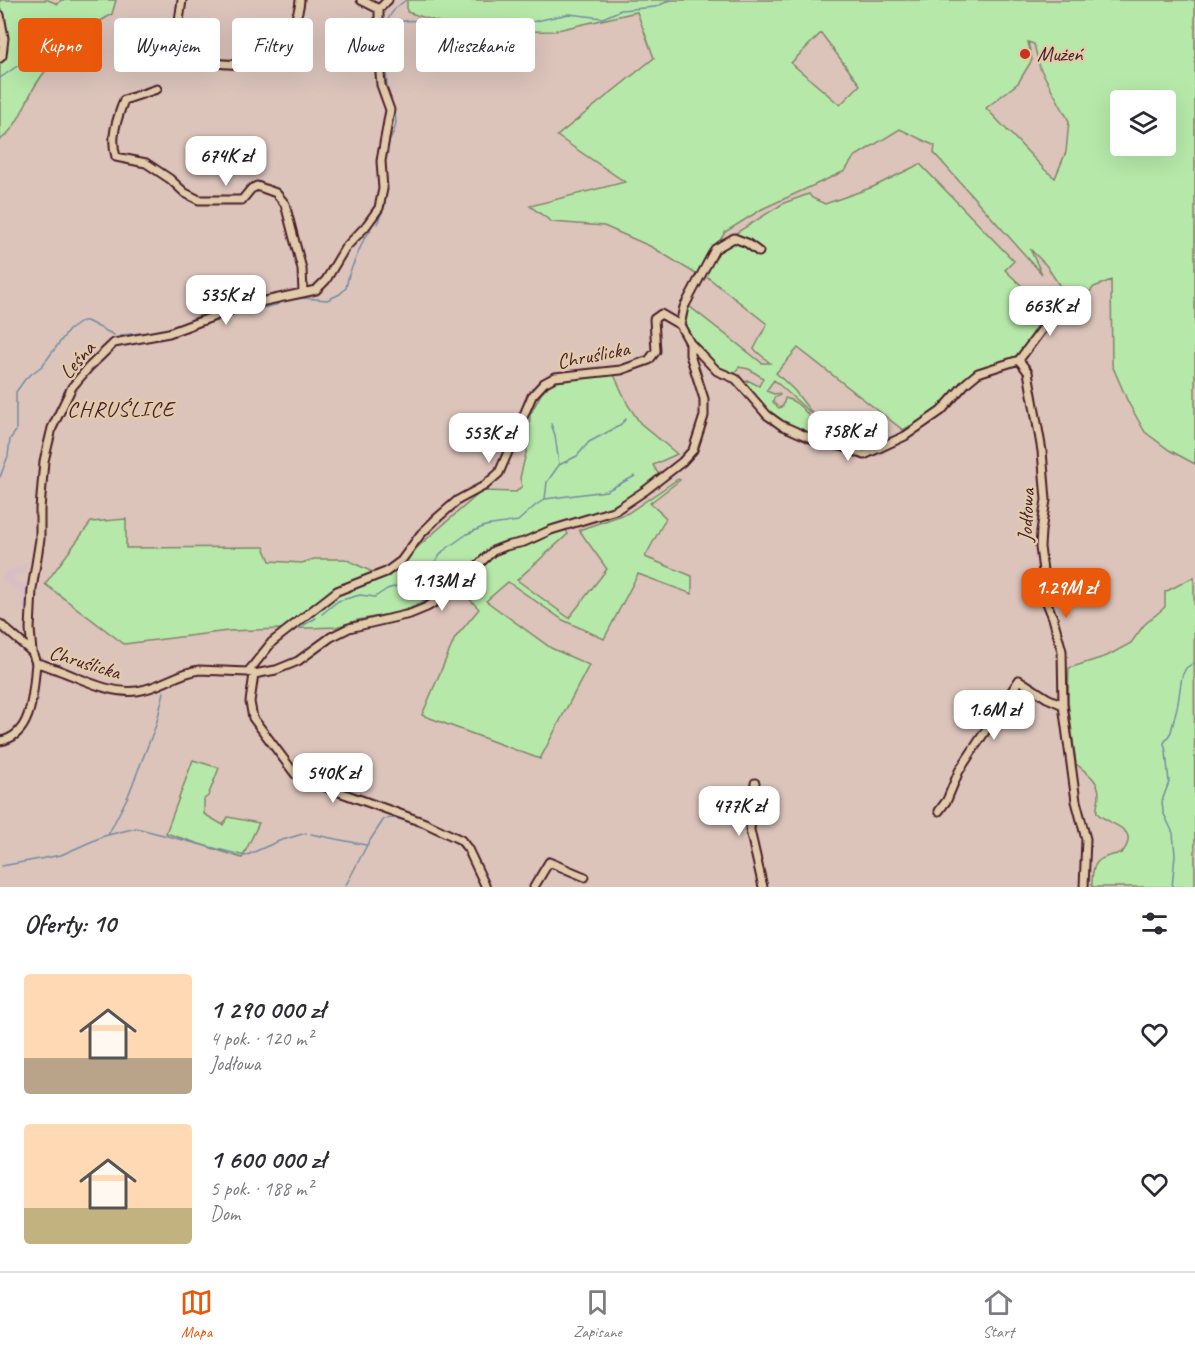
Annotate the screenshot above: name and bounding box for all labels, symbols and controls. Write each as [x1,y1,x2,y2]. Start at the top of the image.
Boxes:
chip: Kupno [18,18,102,72]
chip: Wynajem [114,18,220,72]
chip: Filtry [232,18,313,72]
chip: Nowe [325,18,404,72]
chip: Mieszkanie [416,18,535,72]
place label: Mużeń [1037,41,1084,67]
marker: Mużeń [1018,47,1032,61]
map controls [1110,90,1176,156]
button: layers [1110,90,1176,156]
pin: 674K zł [171,136,281,187]
text: 674K zł [199,143,253,168]
pin: 535K zł [171,275,281,326]
text: 535K zł [200,282,252,307]
pin: 663K zł [995,286,1105,337]
text: 663K zł [1023,293,1077,318]
street label: Leśna [54,334,102,384]
street label: Chruślicka [555,335,633,375]
district label: CHRUŚLICE [67,395,177,423]
pin: 758K zł [793,411,903,462]
pin: 553K zł [434,413,544,464]
text: 758K zł [822,418,874,443]
text: 553K zł [463,420,515,445]
street label: Jodłowa [1012,486,1040,543]
pin: 1.13M zł [380,561,504,612]
text: 1.13M zł [411,568,473,593]
pin: 1.29M zł [1004,568,1128,619]
text: 1.29M zł [1036,575,1096,600]
street label: Chruślicka [46,639,125,686]
pin: 1.6M zł [939,690,1049,741]
text: 1.6M zł [968,697,1020,722]
pin: 540K zł [278,753,388,804]
text: 540K zł [307,760,359,785]
pin: 477K zł [684,786,794,837]
text: 477K zł [713,793,765,818]
text: Oferty: 10 [24,907,116,940]
icon: filters [1138,907,1171,940]
text: 1 290 000 zł [210,993,325,1026]
icon: home [72,998,144,1070]
icon: heart [1138,1018,1171,1051]
text: 4 pok. · 120 m² [210,1026,313,1051]
text: Jodłowa [210,1051,261,1076]
text: 1 600 000 zł [210,1143,325,1176]
icon: home [72,1148,144,1220]
icon: heart [1138,1168,1171,1201]
text: 5 pok. · 188 m² [210,1176,313,1201]
text: Dom [210,1201,240,1226]
tab: Mapa [180,1286,213,1342]
tab: Zapisane [573,1286,622,1342]
tab: Start [982,1286,1015,1342]

